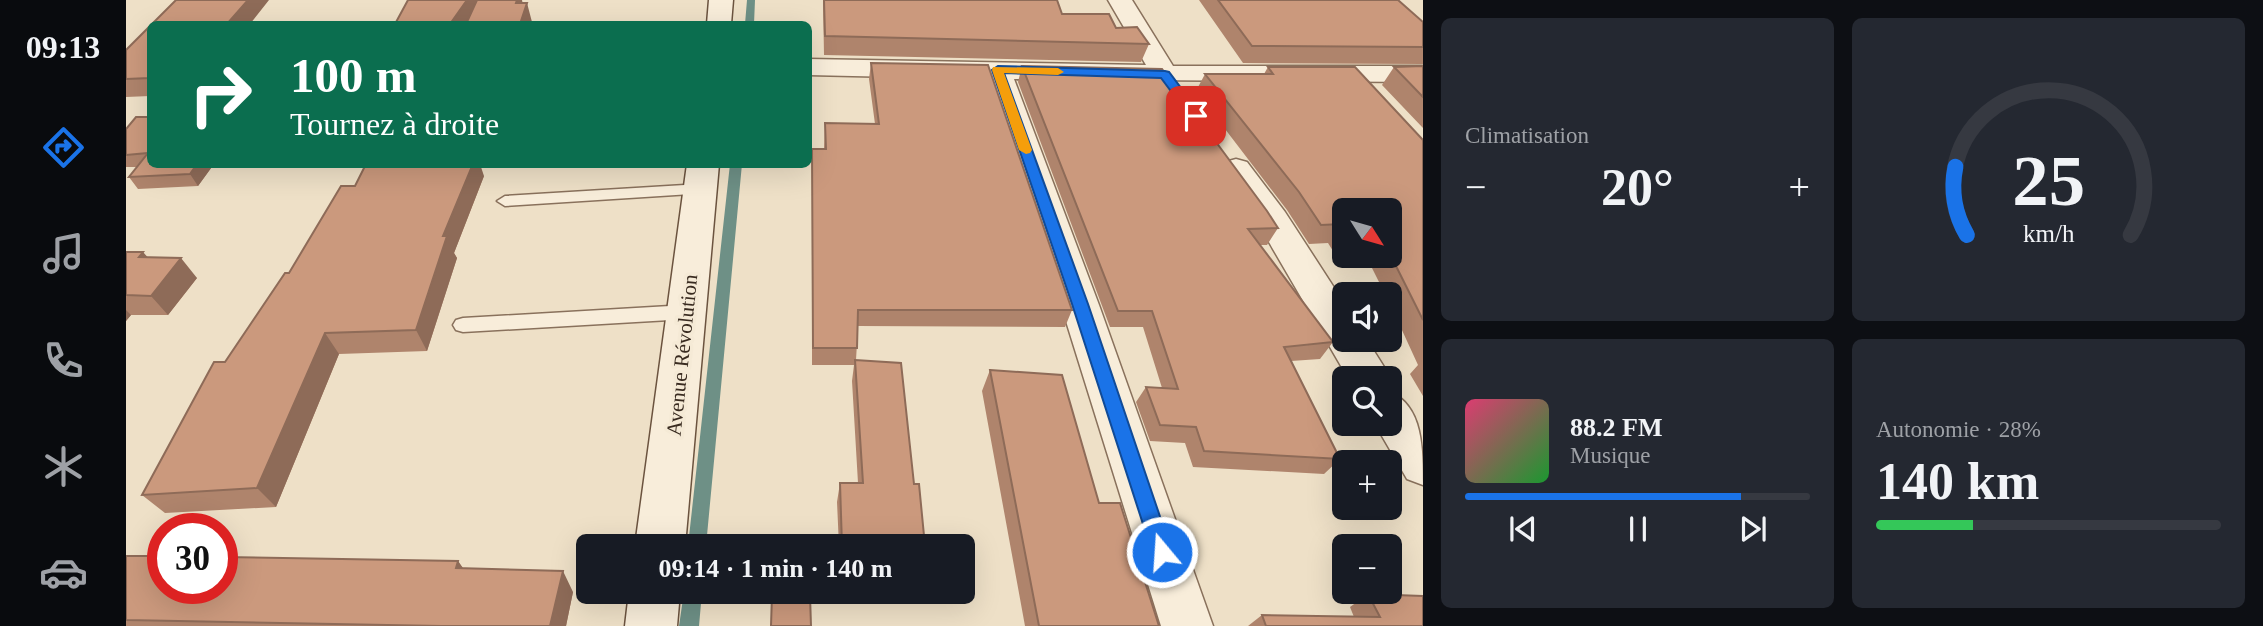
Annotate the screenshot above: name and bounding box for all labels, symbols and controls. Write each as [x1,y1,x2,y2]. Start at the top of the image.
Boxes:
text: 09:13 [26,29,100,65]
text: 100 m [290,48,417,103]
icon: right [175,49,266,140]
pin [1166,86,1226,146]
icon: arrive [1177,97,1215,135]
text: Tournez à droite [290,106,499,142]
icon: directions [39,123,88,172]
text: Climatisation [1465,123,1589,148]
text: 25 [2012,141,2085,222]
text: 20° [1601,159,1674,216]
text: − [1465,166,1486,208]
text: + [1789,166,1810,208]
north arrow [1332,198,1402,268]
map controls [1332,198,1402,604]
text: km/h [2023,220,2075,247]
icon: music [39,229,88,278]
street label: Avenue Révolution [662,273,702,437]
button: sound [1332,282,1402,352]
icon: phone [39,336,88,385]
button: search [1332,366,1402,436]
text: 88.2 FM [1570,413,1662,442]
text: Autonomie · 28% [1876,417,2041,442]
icon: climate [39,442,88,491]
text: Musique [1570,443,1651,468]
button: + [1332,450,1402,520]
text: 140 km [1876,453,2039,510]
icon: previous [1504,510,1542,548]
icon: pause [1619,510,1657,548]
icon: next [1734,510,1772,548]
speed limit sign: 30 [147,513,238,604]
position arrow [1125,515,1199,589]
button: − [1332,534,1402,604]
icon: car [39,548,88,597]
text: 09:14 · 1 min · 140 m [659,554,893,583]

